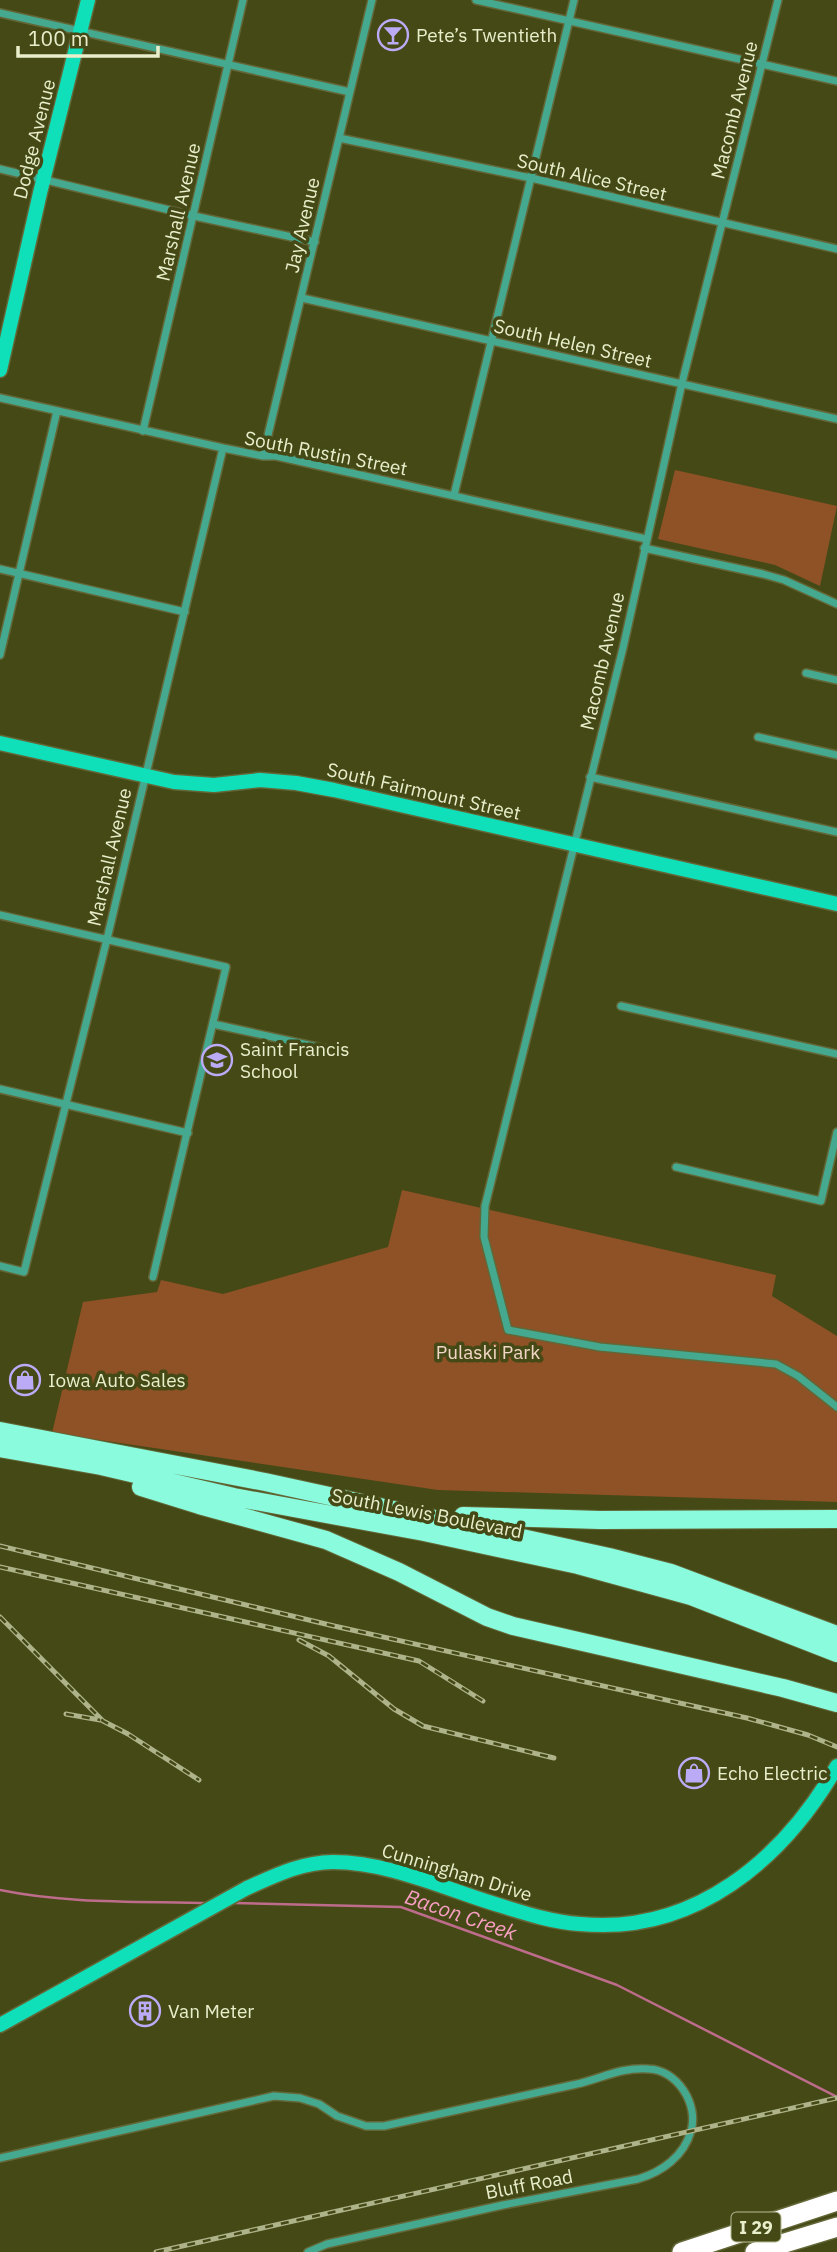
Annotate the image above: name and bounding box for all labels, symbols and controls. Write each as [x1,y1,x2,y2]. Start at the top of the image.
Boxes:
scale bar [18,14,158,58]
bar icon: Pete’s Twentieth [376,18,410,52]
place label: Pete’s Twentieth [416,23,557,47]
text: 100 m [28,24,89,52]
street label: Macomb Avenue [705,39,763,181]
street label: Dodge Avenue [8,77,60,201]
street label: Marshall Avenue [150,141,206,283]
street label: South Alice Street [515,148,669,206]
street label: Jay Avenue [279,175,325,275]
street label: South Helen Street [492,313,654,373]
street label: South Rustin Street [243,425,409,481]
street label: Macomb Avenue [574,590,630,732]
street label: South Fairmount Street [325,757,523,825]
street label: Marshall Avenue [81,786,137,928]
place label: Saint Francis School [240,1037,350,1083]
school or university icon: Saint Francis School [200,1043,234,1077]
park label: Pulaski Park [436,1340,540,1364]
shop icon: Iowa Auto Sales [8,1363,42,1397]
place label: Iowa Auto Sales [48,1368,186,1392]
street label: South Lewis Boulevard [330,1483,524,1543]
shop icon: Echo Electric [677,1756,711,1790]
place label: Echo Electric [717,1761,828,1785]
street label: Cunningham Drive [379,1838,535,1906]
water label: Bacon Creek [401,1882,522,1947]
building icon: Van Meter [128,1994,162,2028]
place label: Van Meter [168,1999,254,2023]
street label: Bluff Road [483,2164,575,2204]
road number: I 29 [732,2213,780,2242]

